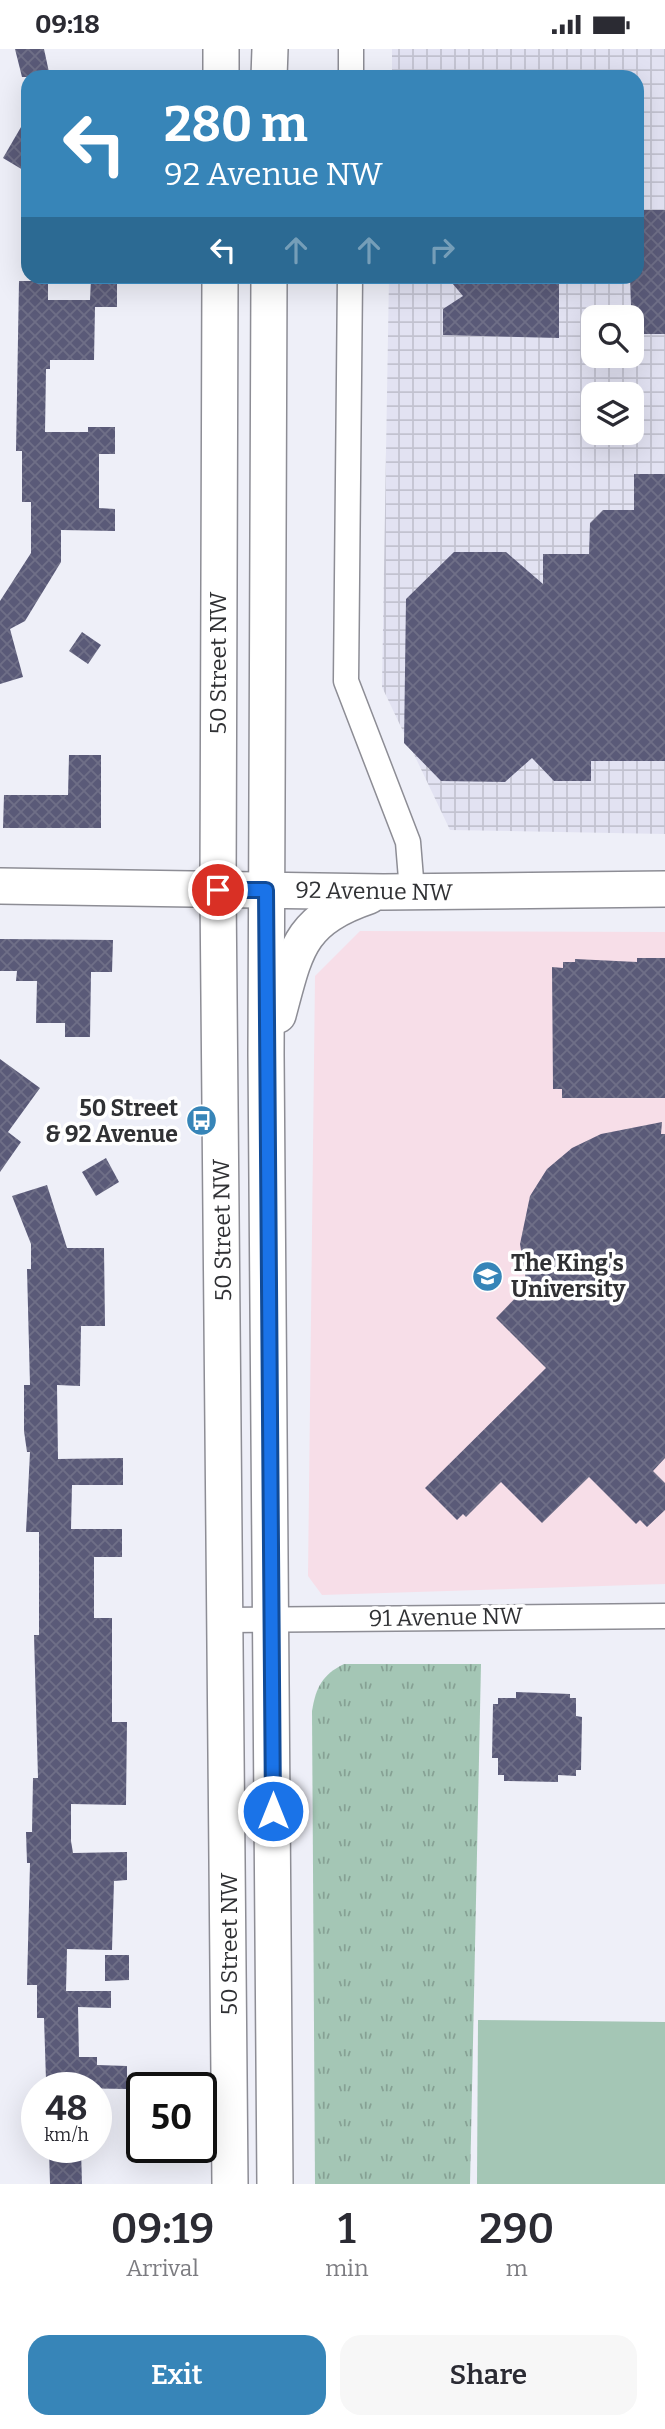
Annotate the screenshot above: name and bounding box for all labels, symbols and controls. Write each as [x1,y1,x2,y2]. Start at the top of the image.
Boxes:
text: 09:18 [35,9,100,40]
text: 280 m [164,95,308,154]
icon: left [49,98,140,189]
text: 92 Avenue NW [164,155,383,193]
icon: left [204,231,242,269]
icon: ahead [277,231,315,269]
icon: ahead [350,231,388,269]
icon: right [423,231,461,269]
map controls [581,305,644,445]
button: search [581,305,644,368]
button: layers [581,382,644,445]
street label: 50 Street NW [204,591,232,734]
pin [188,860,248,920]
icon: arrive [199,871,237,909]
street label: 92 Avenue NW [295,876,453,906]
place label: 50 Street & 92 Avenue [45,1094,178,1148]
bus stop icon: 50 Street & 92 Avenue [184,1104,218,1138]
street label: 50 Street NW [207,1158,237,1301]
place label: The King's University [511,1249,626,1303]
school or university icon: The King's University [471,1259,505,1293]
street label: 91 Avenue NW [369,1602,524,1632]
position arrow [236,1774,310,1848]
street label: 50 Street NW [215,1872,243,2015]
speed limit sign: 50 [126,2072,217,2163]
text: 48 [45,2087,88,2129]
text: km/h [44,2124,89,2146]
text: 09:19 [111,2204,214,2254]
text: 1 [338,2204,356,2254]
text: 290 [479,2204,554,2254]
text: Arrival [126,2254,199,2282]
text: min [325,2254,368,2282]
text: m [506,2254,528,2282]
button: Exit [28,2335,326,2415]
button: Share [340,2335,637,2415]

